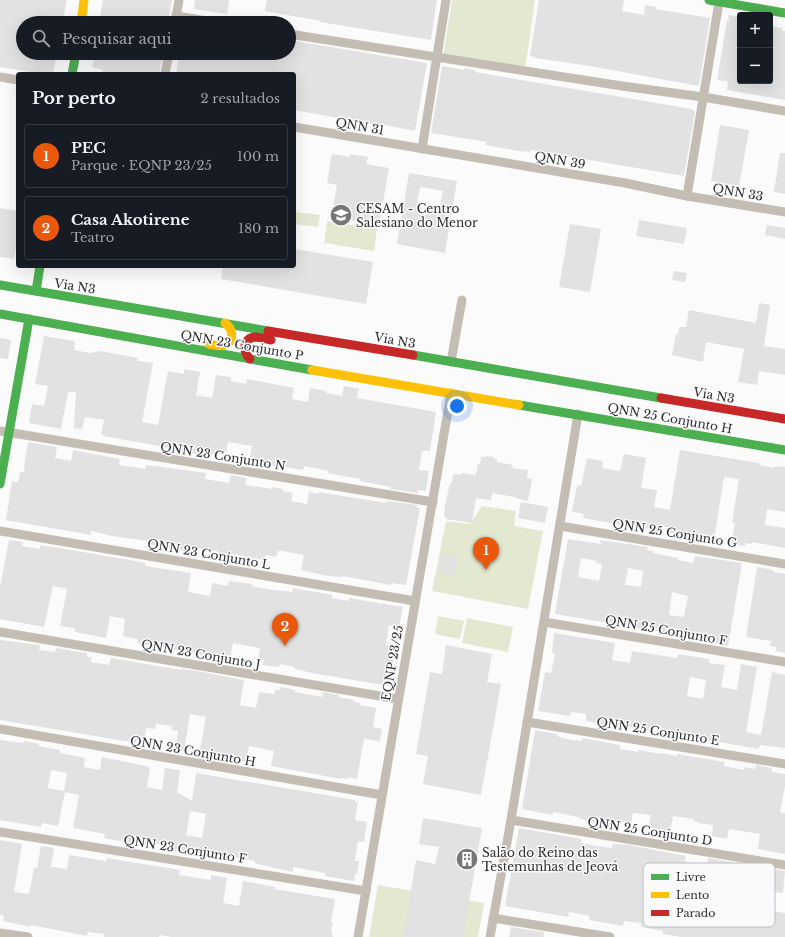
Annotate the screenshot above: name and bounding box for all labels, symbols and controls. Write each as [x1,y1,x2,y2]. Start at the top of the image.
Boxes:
map controls [737,12,773,84]
button: + [737,12,773,48]
search box [16,16,296,60]
icon: search [30,27,52,49]
text: Pesquisar aqui [62,29,172,48]
button: − [737,48,773,84]
text: Por perto [32,88,116,109]
text: 2 resultados [201,90,280,107]
street label: QNN 31 [335,114,385,138]
text: PEC [71,138,106,157]
text: 1 [43,148,49,165]
text: 100 m [237,148,279,165]
street label: QNN 39 [533,148,587,172]
text: Parque · EQNP 23/25 [71,157,212,174]
street label: QNN 33 [712,180,764,204]
place label: CESAM - Centro Salesiano do Menor [356,201,478,230]
school or university icon: CESAM - Centro Salesiano do Menor [328,202,354,228]
text: Casa Akotirene [71,210,190,229]
text: 2 [42,220,50,237]
text: 180 m [238,220,279,237]
text: Teatro [71,229,114,246]
street label: Via N3 [52,275,97,297]
street label: QNN 23 Conjunto P [179,327,305,363]
street label: Via N3 [372,329,417,351]
street label: Via N3 [691,384,736,406]
your location [447,396,467,416]
street label: QNN 25 Conjunto H [606,400,734,436]
street label: QNN 23 Conjunto N [159,439,287,473]
street label: QNN 25 Conjunto G [612,516,739,550]
street label: QNN 23 Conjunto L [146,536,272,572]
pin: 1 [473,537,499,570]
street label: QNN 25 Conjunto F [604,612,728,648]
pin: 2 [272,613,298,646]
street label: EQNP 23/25 [378,624,406,702]
street label: QNN 23 Conjunto J [140,636,262,672]
street label: QNN 25 Conjunto E [595,714,721,748]
street label: QNN 23 Conjunto H [129,733,257,769]
street label: QNN 25 Conjunto D [587,814,713,848]
street label: QNN 23 Conjunto F [123,832,247,866]
place label: Salão do Reino das Testemunhas de Jeová [482,845,619,874]
building icon: Salão do Reino das Testemunhas de Jeová [454,846,480,872]
legend [643,863,775,927]
text: Livre [676,870,706,884]
text: Lento [676,888,709,902]
text: Parado [676,906,715,920]

